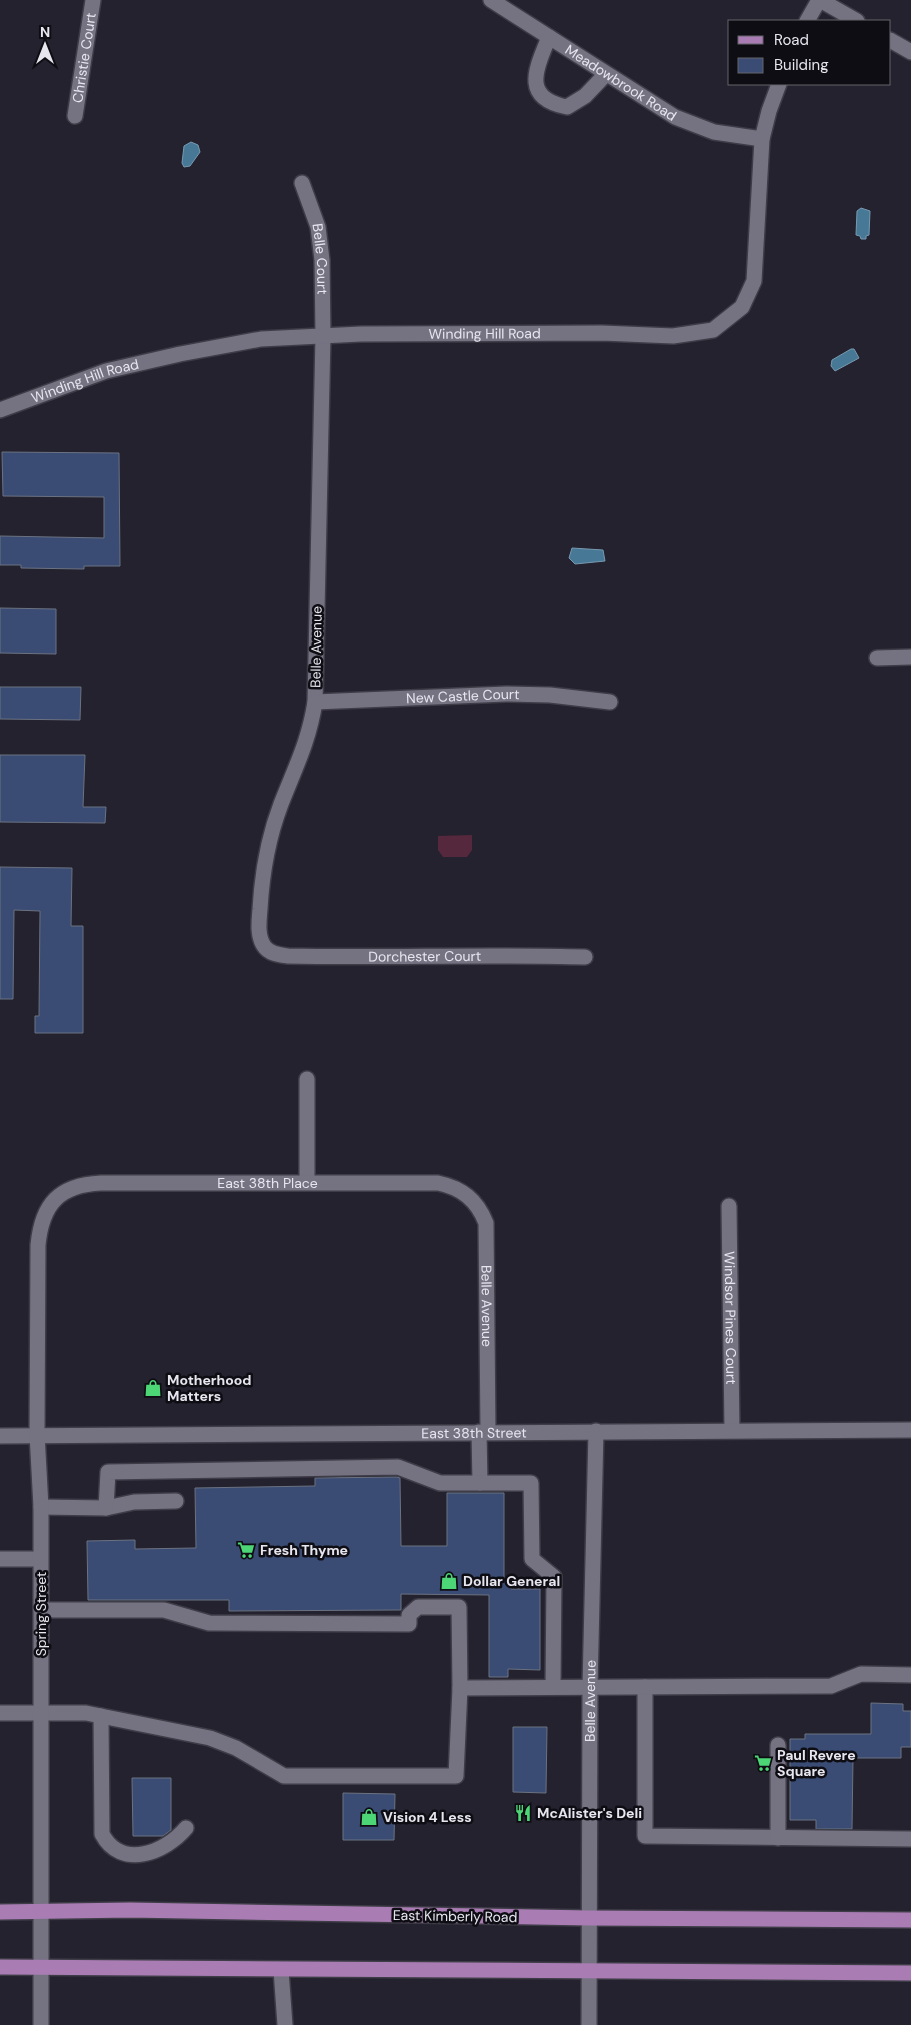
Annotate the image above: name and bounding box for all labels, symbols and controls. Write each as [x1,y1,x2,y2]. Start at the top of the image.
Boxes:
street label: Christie Court [68,11,100,104]
north arrow [20,20,70,70]
legend [728,20,891,85]
text: N [40,23,50,41]
text: Road [774,30,809,50]
street label: Meadowbrook Road [562,41,680,125]
text: Building [774,55,829,75]
street label: Belle Court [309,222,331,295]
street label: Winding Hill Road [428,324,541,343]
street label: Winding Hill Road [29,355,140,407]
street label: Belle Avenue [306,606,326,688]
street label: New Castle Court [406,685,520,707]
street label: Dorchester Court [368,947,481,966]
street label: East 38th Place [217,1174,318,1192]
street label: Windsor Pines Court [721,1251,740,1385]
street label: Belle Avenue [477,1265,496,1347]
place label: Motherhood Matters [167,1371,251,1405]
shop icon: Motherhood Matters [143,1378,163,1398]
street label: East 38th Street [421,1424,527,1442]
supermarket icon: Fresh Thyme [236,1540,256,1560]
place label: Fresh Thyme [260,1541,348,1559]
shop icon: Dollar General [439,1571,459,1591]
street label: Spring Street [32,1572,50,1656]
place label: Dollar General [463,1572,560,1590]
street label: Belle Avenue [581,1660,600,1742]
place label: Paul Revere Square [777,1746,856,1780]
supermarket icon: Paul Revere Square [753,1753,773,1773]
restaurant icon: McAlister's Deli [513,1803,533,1823]
place label: McAlister's Deli [537,1804,642,1822]
shop icon: Vision 4 Less [359,1807,379,1827]
place label: Vision 4 Less [383,1808,472,1826]
street label: East Kimberly Road [393,1906,517,1926]

